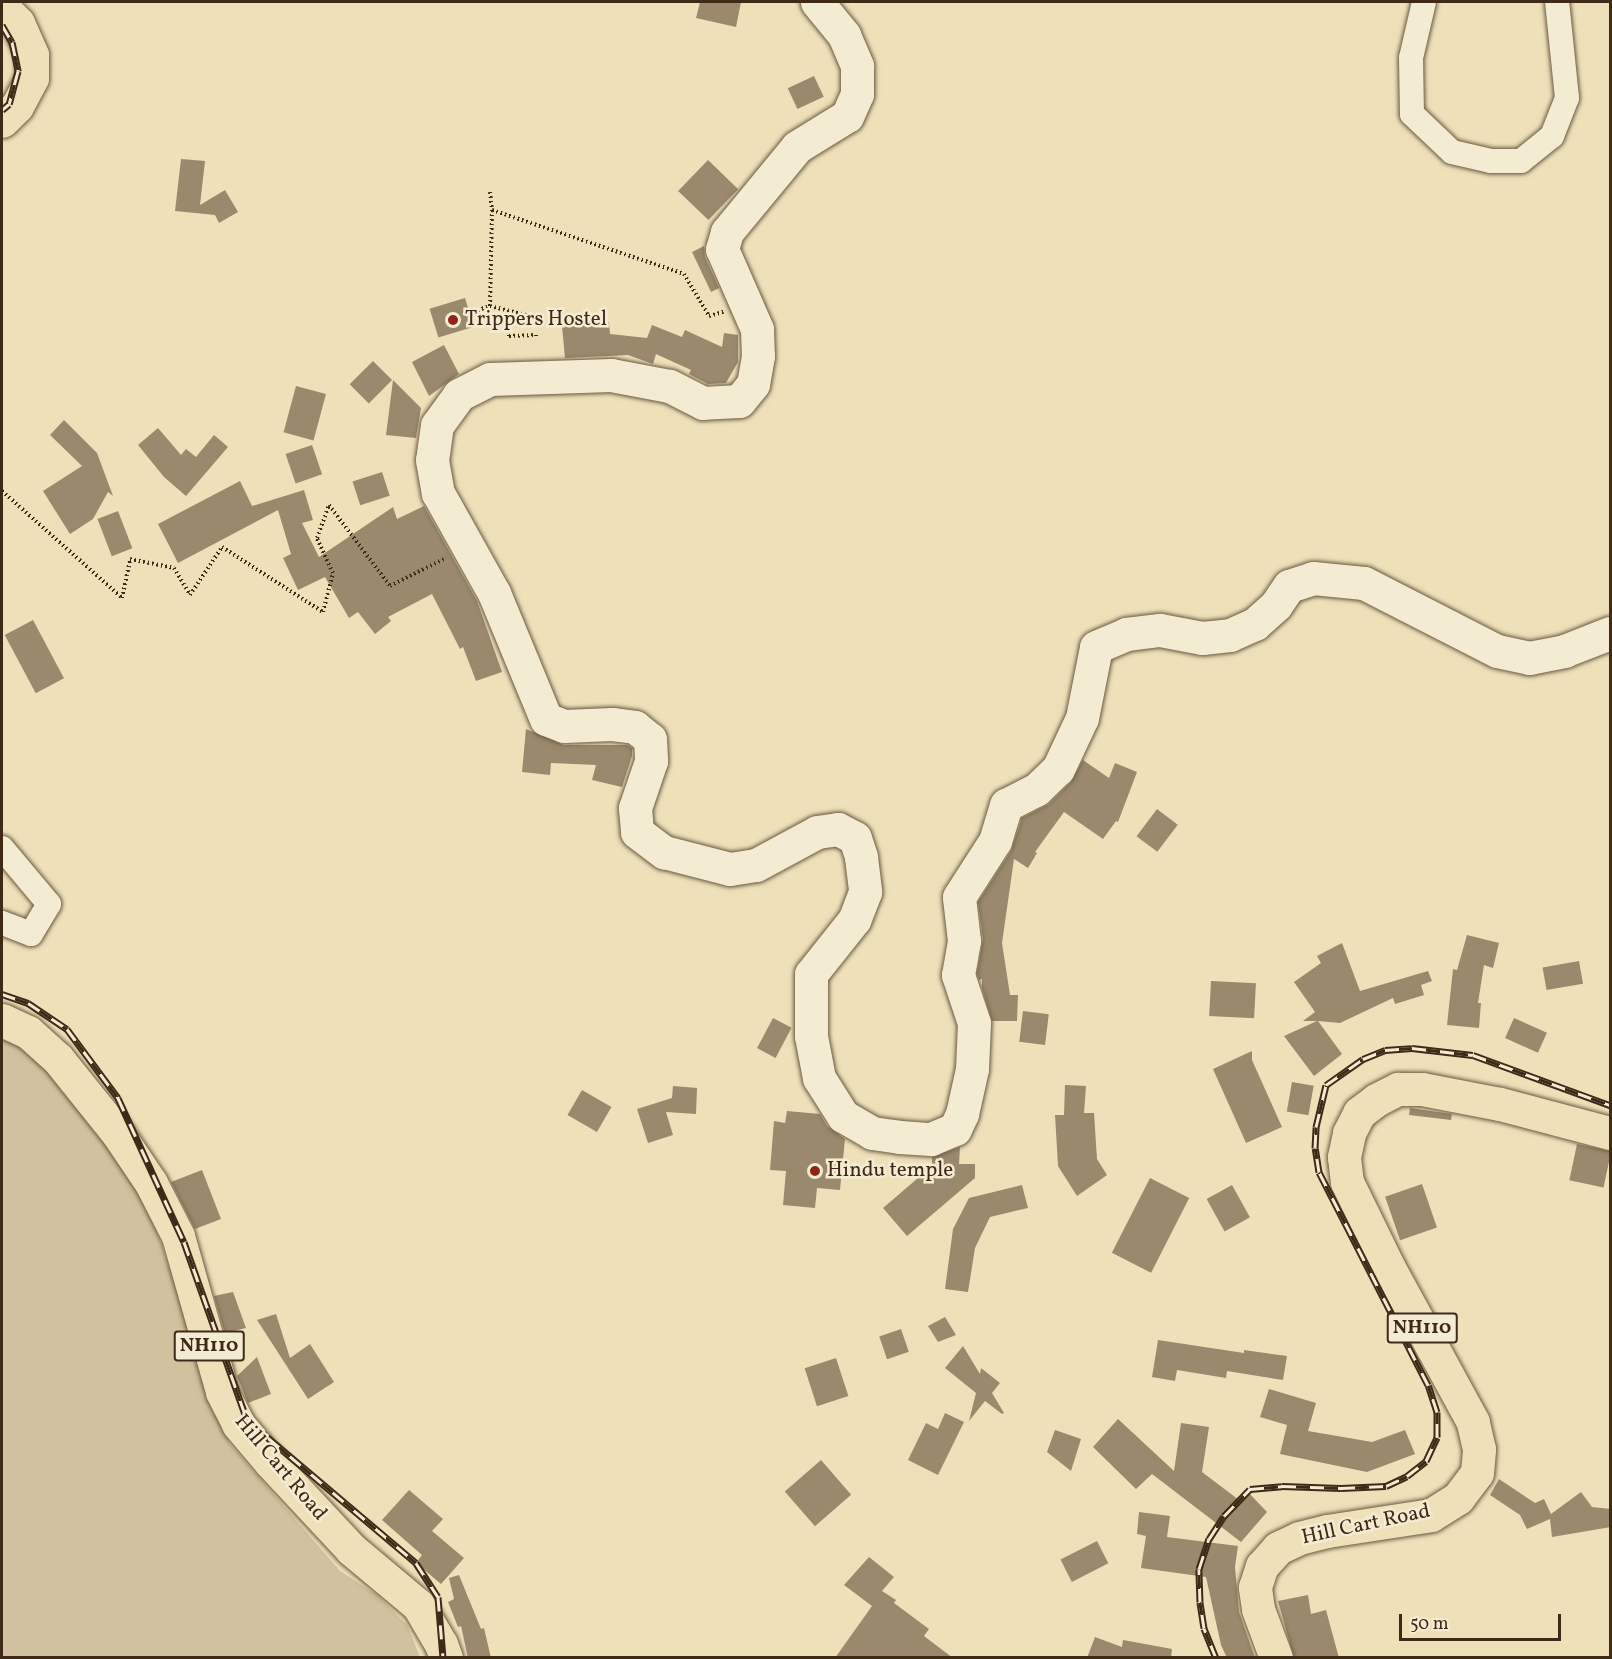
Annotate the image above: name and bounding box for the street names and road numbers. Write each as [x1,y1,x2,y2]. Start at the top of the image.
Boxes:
road number: NH110 [1386,1311,1458,1345]
road number: NH110 [173,1329,245,1363]
street label: Hill Cart Road [228,1410,332,1526]
street label: Hill Cart Road [1299,1499,1433,1551]

